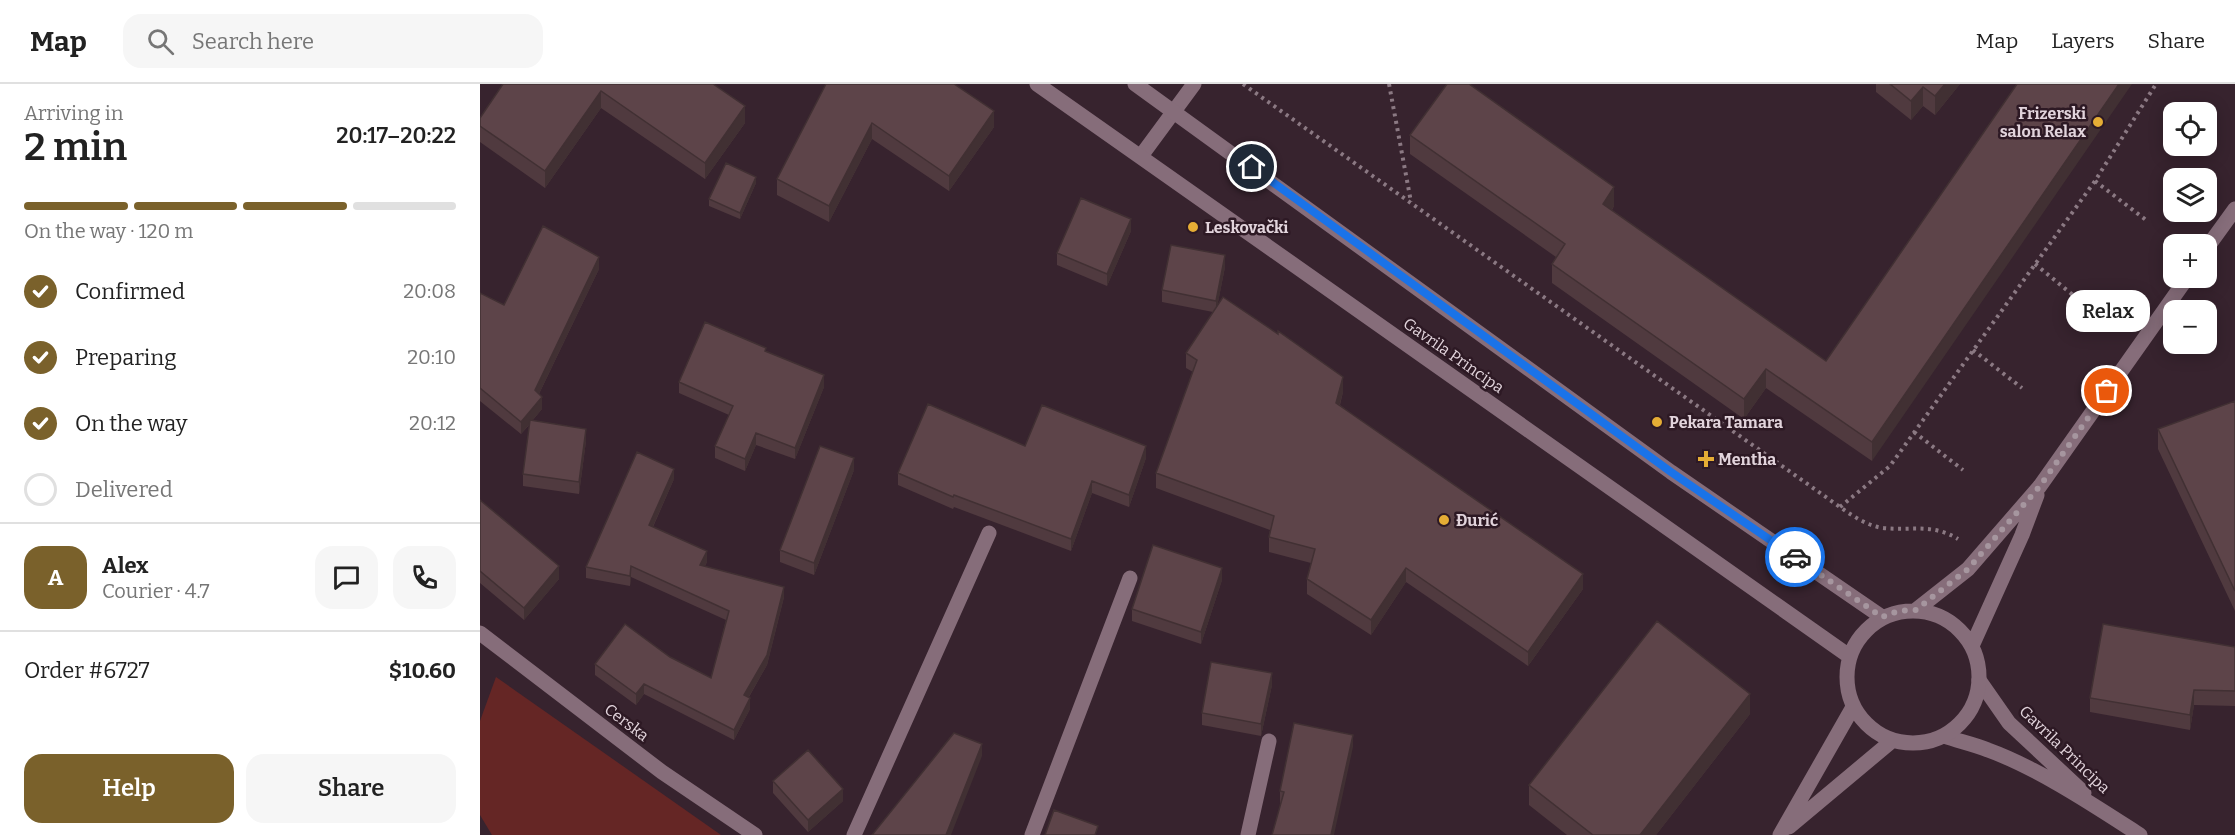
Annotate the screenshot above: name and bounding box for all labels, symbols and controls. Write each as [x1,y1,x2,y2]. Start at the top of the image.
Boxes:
search box [123,14,543,68]
text: Map [30,25,87,58]
icon: search [144,25,177,58]
text: Search here [192,28,314,55]
text: Map [1976,28,2018,54]
text: Layers [2051,28,2115,54]
text: Share [2148,28,2205,54]
text: Arriving in [24,101,123,125]
map controls [2163,102,2217,354]
button: locate [2163,102,2217,156]
place label: Frizerski salon Relax [2000,104,2086,141]
marker: Frizerski salon Relax [2091,115,2105,129]
text: 20:17–20:22 [336,122,456,149]
text: 2 min [24,124,127,170]
pin [1226,141,1277,192]
icon: home [1235,150,1268,183]
button: layers [2163,168,2217,222]
place label: Leskovački [1205,218,1288,237]
text: On the way · 120 m [24,219,193,243]
marker: Leskovački [1186,220,1200,234]
button: + [2163,234,2217,288]
icon: check [24,275,57,308]
text: Confirmed [75,278,185,305]
text: 20:08 [403,279,456,303]
callout: Relax [2065,289,2149,331]
text: Relax [2082,299,2134,323]
button: − [2163,300,2217,354]
street label: Gavrila Principa [1400,314,1508,397]
icon: check [24,341,57,374]
text: Preparing [75,344,177,371]
text: 20:10 [407,345,456,369]
pin [2081,365,2132,416]
icon: bag [2090,374,2123,407]
icon: check [24,407,57,440]
text: On the way [75,410,187,437]
text: 20:12 [409,411,456,435]
place label: Pekara Tamara [1669,413,1783,432]
marker: Pekara Tamara [1650,415,1664,429]
place label: Mentha [1718,450,1776,469]
marker: Mentha [1699,452,1713,466]
text: Delivered [75,476,173,503]
place label: Đurić [1456,511,1498,530]
marker: Đurić [1437,513,1451,527]
courier [1765,527,1825,587]
icon: car [1779,541,1812,574]
button: chat [315,546,378,609]
button: phone [393,546,456,609]
text: Alex [102,552,148,579]
text: A [48,564,63,591]
text: Courier · 4.7 [102,579,210,603]
text: Order #6727 [24,657,149,684]
text: $10.60 [389,657,456,684]
street label: Cerska [601,700,653,745]
street label: Gavrila Principa [2015,701,2114,797]
button: Help [24,754,234,823]
button: Share [246,754,456,823]

